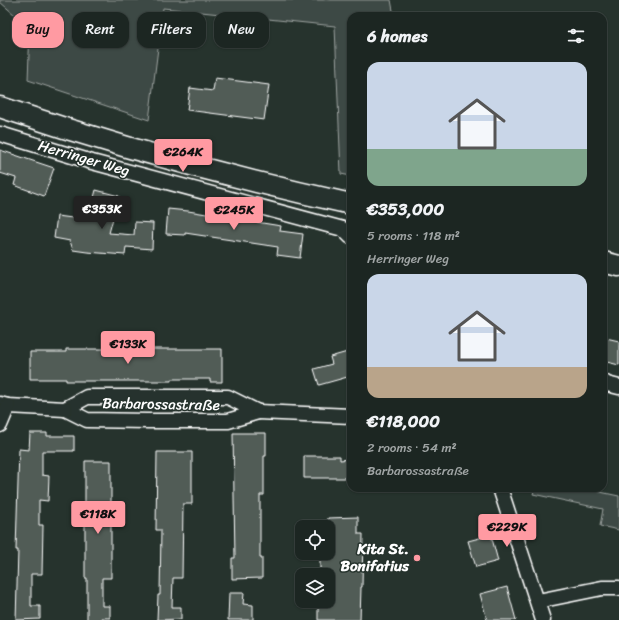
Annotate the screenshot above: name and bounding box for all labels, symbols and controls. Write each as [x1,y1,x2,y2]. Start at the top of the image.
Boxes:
chip: Buy [12,12,64,48]
chip: Rent [72,12,129,48]
chip: Filters [137,12,206,48]
chip: New [214,12,269,48]
text: 6 homes [367,21,427,51]
icon: filters [565,25,587,47]
icon: home [441,88,513,160]
street label: Herringer Weg [35,132,133,184]
pin: €264K [155,139,211,173]
text: €264K [163,140,203,163]
text: €353,000 [367,194,444,224]
pin: €353K [74,196,130,230]
text: €353K [83,197,121,220]
pin: €245K [206,197,262,231]
text: €245K [214,198,254,221]
text: 5 rooms · 118 m² [367,224,460,247]
text: Herringer Weg [367,247,449,270]
icon: home [441,300,513,372]
pin: €133K [100,331,156,365]
text: €133K [110,332,146,355]
street label: Barbarossastraße [102,390,220,418]
text: €118,000 [367,406,440,436]
text: 2 rooms · 54 m² [367,436,457,459]
text: Barbarossastraße [367,459,469,482]
pin: €118K [70,501,126,535]
text: €118K [80,502,116,525]
pin: €229K [479,514,535,548]
text: €229K [487,515,527,538]
map controls [295,520,335,608]
button: locate [295,520,335,560]
place label: Kita St. Bonifatius [341,536,410,579]
marker: Kita St. Bonifatius [412,553,422,563]
button: layers [295,568,335,608]

